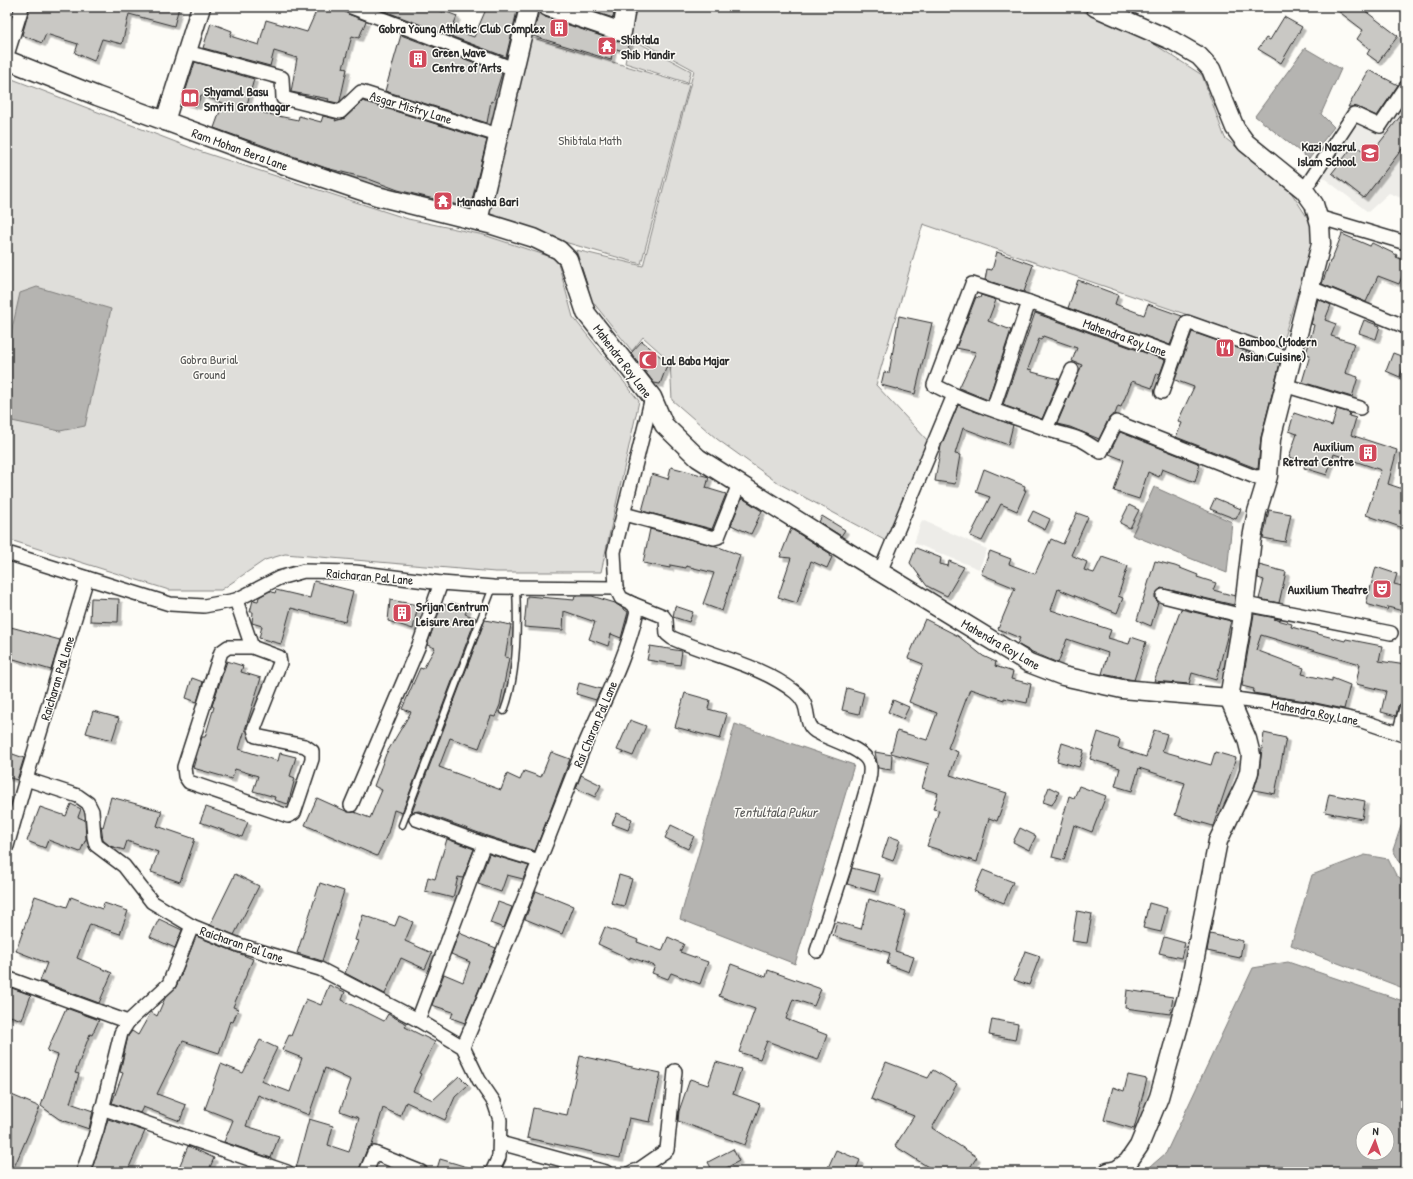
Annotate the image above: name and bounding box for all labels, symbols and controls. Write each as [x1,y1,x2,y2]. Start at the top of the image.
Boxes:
building icon: Gobra Young Athletic Club Complex [548,17,570,39]
place label: Gobra Young Athletic Club Complex [379,19,545,38]
place label: Shibtala Shib Mandir [621,30,676,63]
temple icon: Shibtala Shib Mandir [596,35,618,57]
place label: Green Wave Centre of Arts [432,43,502,76]
building icon: Green Wave Centre of Arts [407,48,429,70]
place label: Shyamal Basu Smriti Gronthagar [204,82,291,116]
street label: Asgar Mistry Lane [368,86,454,128]
library icon: Shyamal Basu Smriti Gronthagar [179,87,201,109]
street label: Ram Mohan Bera Lane [189,123,291,175]
park label: Shibtala Math [558,131,622,149]
place label: Kazi Nazrul Islam School [1297,137,1357,170]
school or university icon: Kazi Nazrul Islam School [1359,142,1381,164]
temple icon: Manasha Bari [432,190,454,212]
place label: Manasha Bari [457,192,519,210]
street label: Mahendra Roy Lane [1081,313,1169,361]
street label: Mahendra Roy Lane [589,320,657,402]
place label: Bamboo (Modern Asian Cuisine) [1239,332,1317,365]
restaurant icon: Bamboo (Modern Asian Cuisine) [1214,337,1236,359]
mosque icon: Lal Baba Majar [637,349,659,371]
park label: Gobra Burial Ground [180,350,239,383]
place label: Lal Baba Majar [662,351,730,369]
place label: Auxilium Retreat Centre [1283,437,1355,470]
building icon: Auxilium Retreat Centre [1357,442,1379,464]
street label: Raicharan Pal Lane [326,563,414,589]
theatre icon: Auxilium Theatre [1371,578,1393,600]
place label: Auxilium Theatre [1288,580,1369,598]
place label: Srijan Centrum Leisure Area [416,597,489,630]
building icon: Srijan Centrum Leisure Area [391,602,413,624]
street label: Mahendra Roy Lane [958,614,1044,674]
street label: Raicharan Pal Lane [36,634,78,722]
street label: Rai Charan Pal Lane [569,678,621,770]
street label: Mahendra Roy Lane [1270,695,1360,729]
water label: Tentultala Pukur [733,802,819,821]
street label: Raicharan Pal Lane [198,921,286,967]
north arrow [1355,1121,1395,1161]
text: N [1372,1124,1379,1138]

